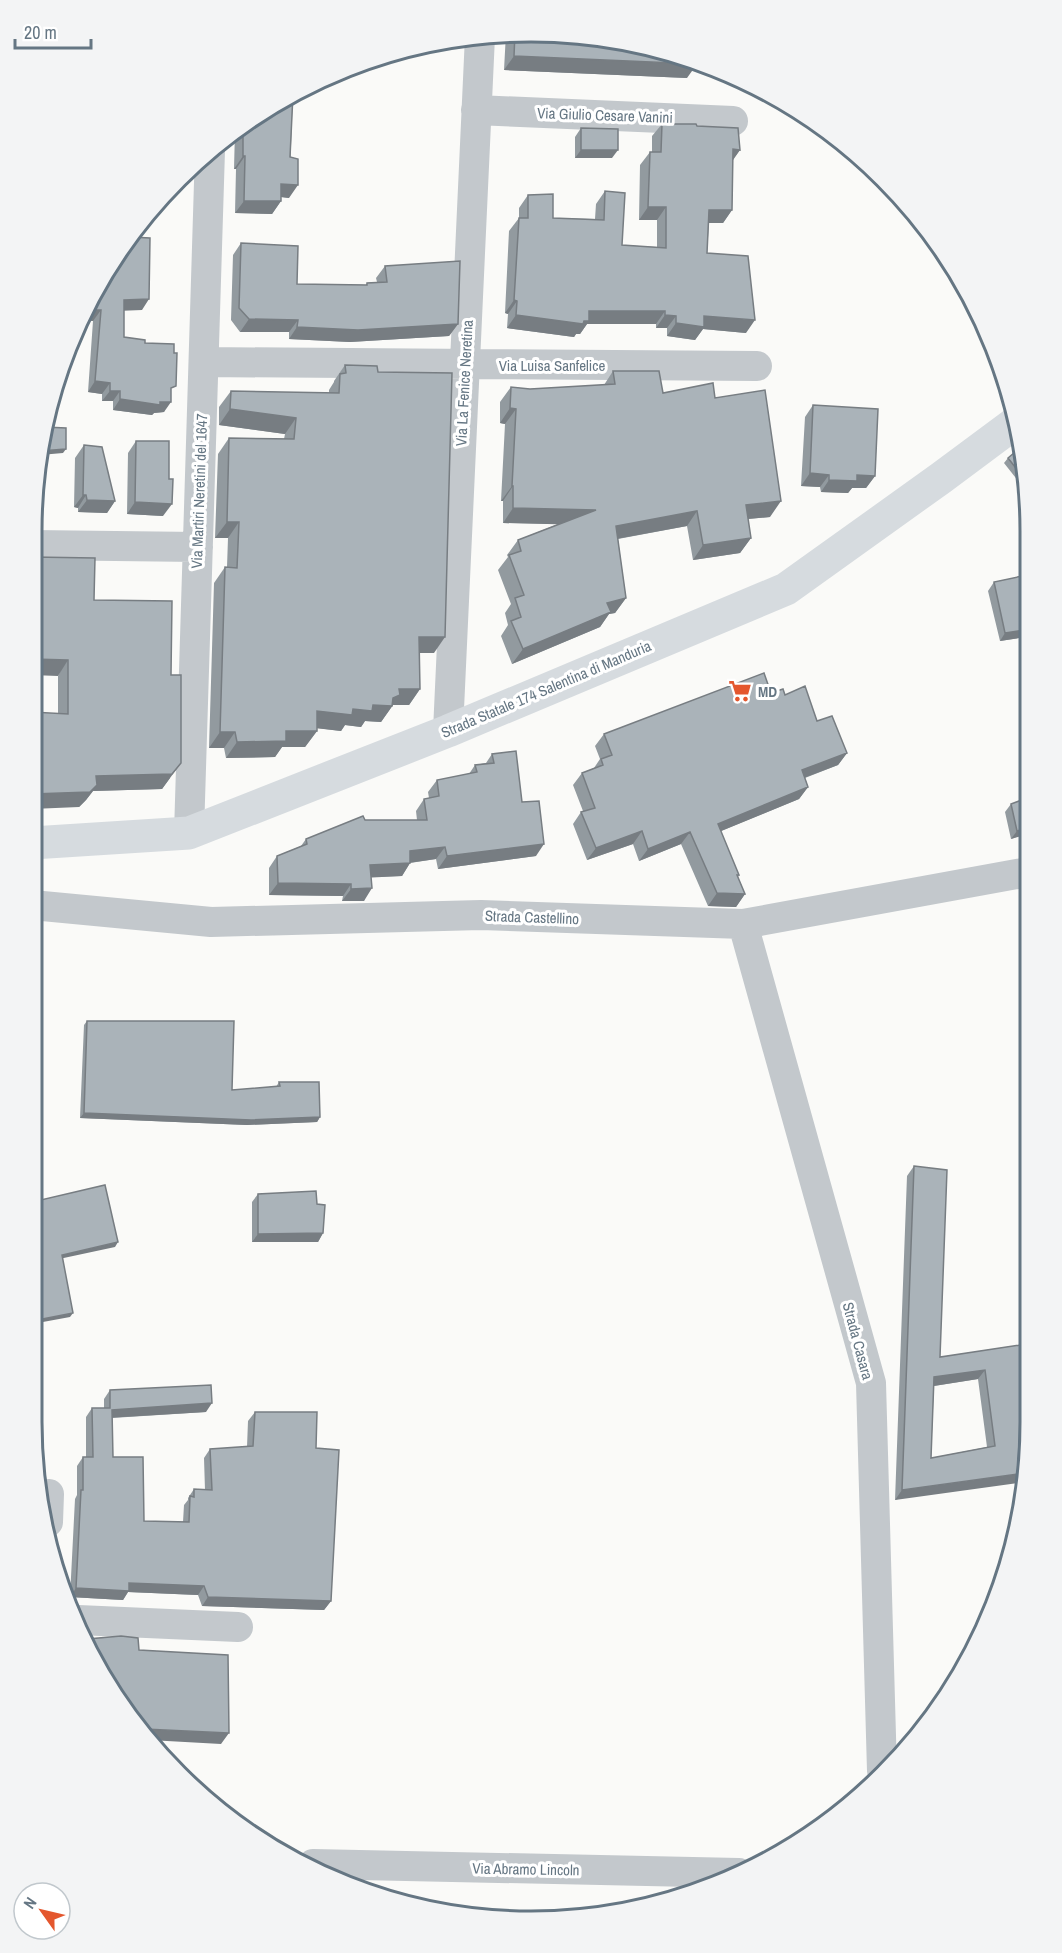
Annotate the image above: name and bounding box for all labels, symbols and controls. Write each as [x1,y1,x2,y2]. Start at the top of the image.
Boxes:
scale bar [15,12,92,50]
text: 20 m [24,20,57,45]
street label: Via Giulio Cesare Vanini [537,102,673,128]
street label: Via La Fenice Neretina [450,319,478,447]
street label: Via Luisa Sanfelice [499,355,605,376]
street label: Via Martiri Neretini del 1647 [186,413,212,569]
street label: Strada Statale 174 Salentina di Manduria [438,635,654,743]
supermarket icon: MD [727,678,753,704]
place label: MD [758,681,777,702]
street label: Strada Castellino [484,905,580,929]
street label: Strada Casara [838,1300,878,1382]
street label: Via Abramo Lincoln [472,1858,580,1880]
north arrow [12,1881,72,1941]
text: N [18,1893,41,1913]

